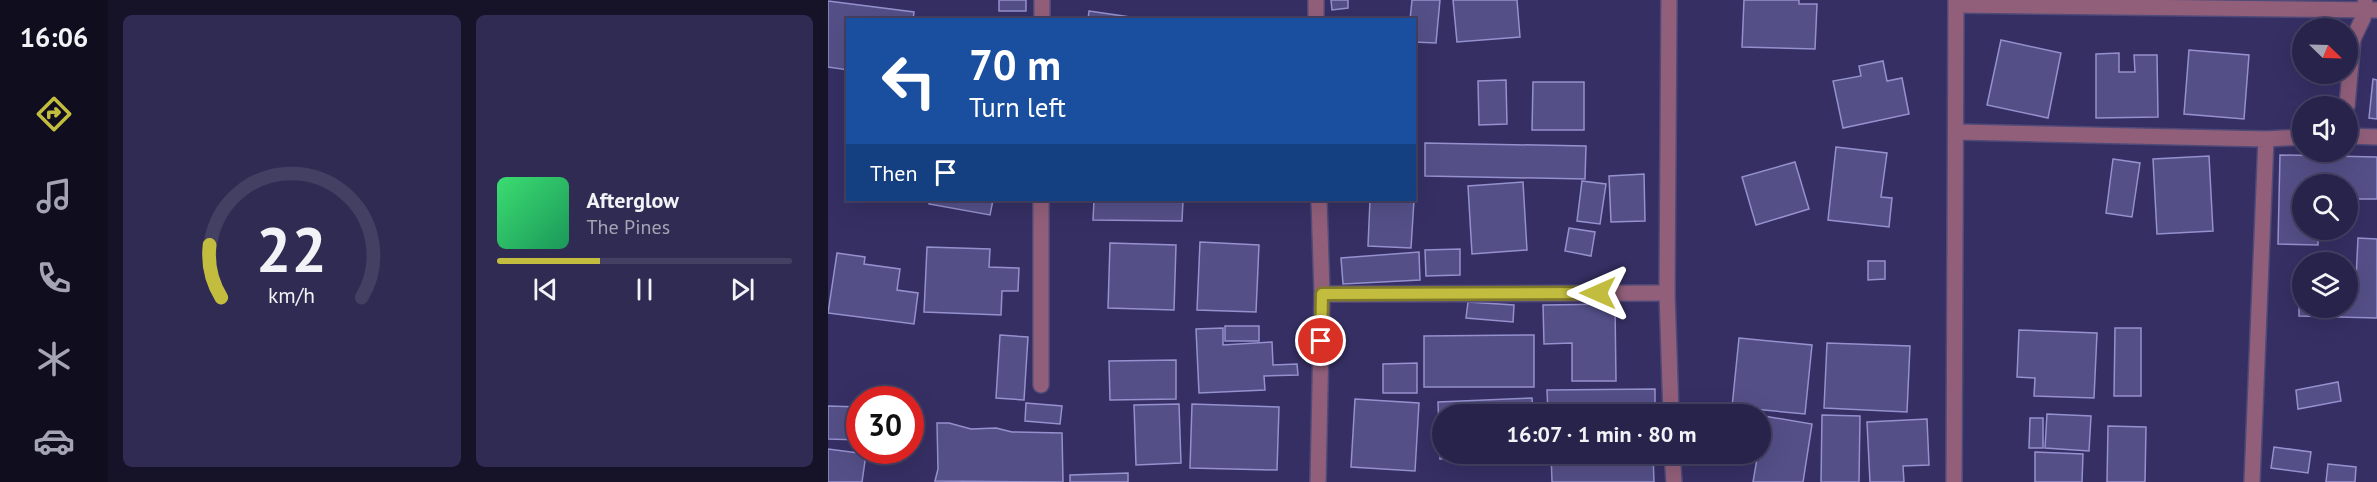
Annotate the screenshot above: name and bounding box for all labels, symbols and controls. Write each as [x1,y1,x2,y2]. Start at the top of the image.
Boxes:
north arrow [2292,18,2358,84]
map controls [2292,18,2358,318]
text: 16:06 [20,20,88,54]
text: 70 m [969,37,1061,92]
icon: left [870,42,948,120]
text: Turn left [969,90,1066,124]
icon: directions [33,93,75,135]
button: sound [2292,96,2358,162]
icon: arrive [929,156,962,189]
text: Then [870,159,917,187]
button: search [2292,174,2358,240]
icon: music [33,175,75,217]
text: Afterglow [587,186,679,214]
text: 22 [256,208,327,289]
text: The Pines [587,214,670,240]
button: layers [2292,252,2358,318]
icon: phone [33,257,75,299]
position arrow [1566,261,1630,325]
icon: previous [529,273,562,306]
icon: pause [628,273,661,306]
icon: next [726,273,759,306]
text: km/h [268,281,315,309]
pin [1295,315,1346,366]
icon: arrive [1304,324,1337,357]
icon: climate [33,338,75,380]
speed limit sign: 30 [846,386,924,464]
icon: car [33,420,75,462]
text: 16:07 · 1 min · 80 m [1507,420,1696,448]

